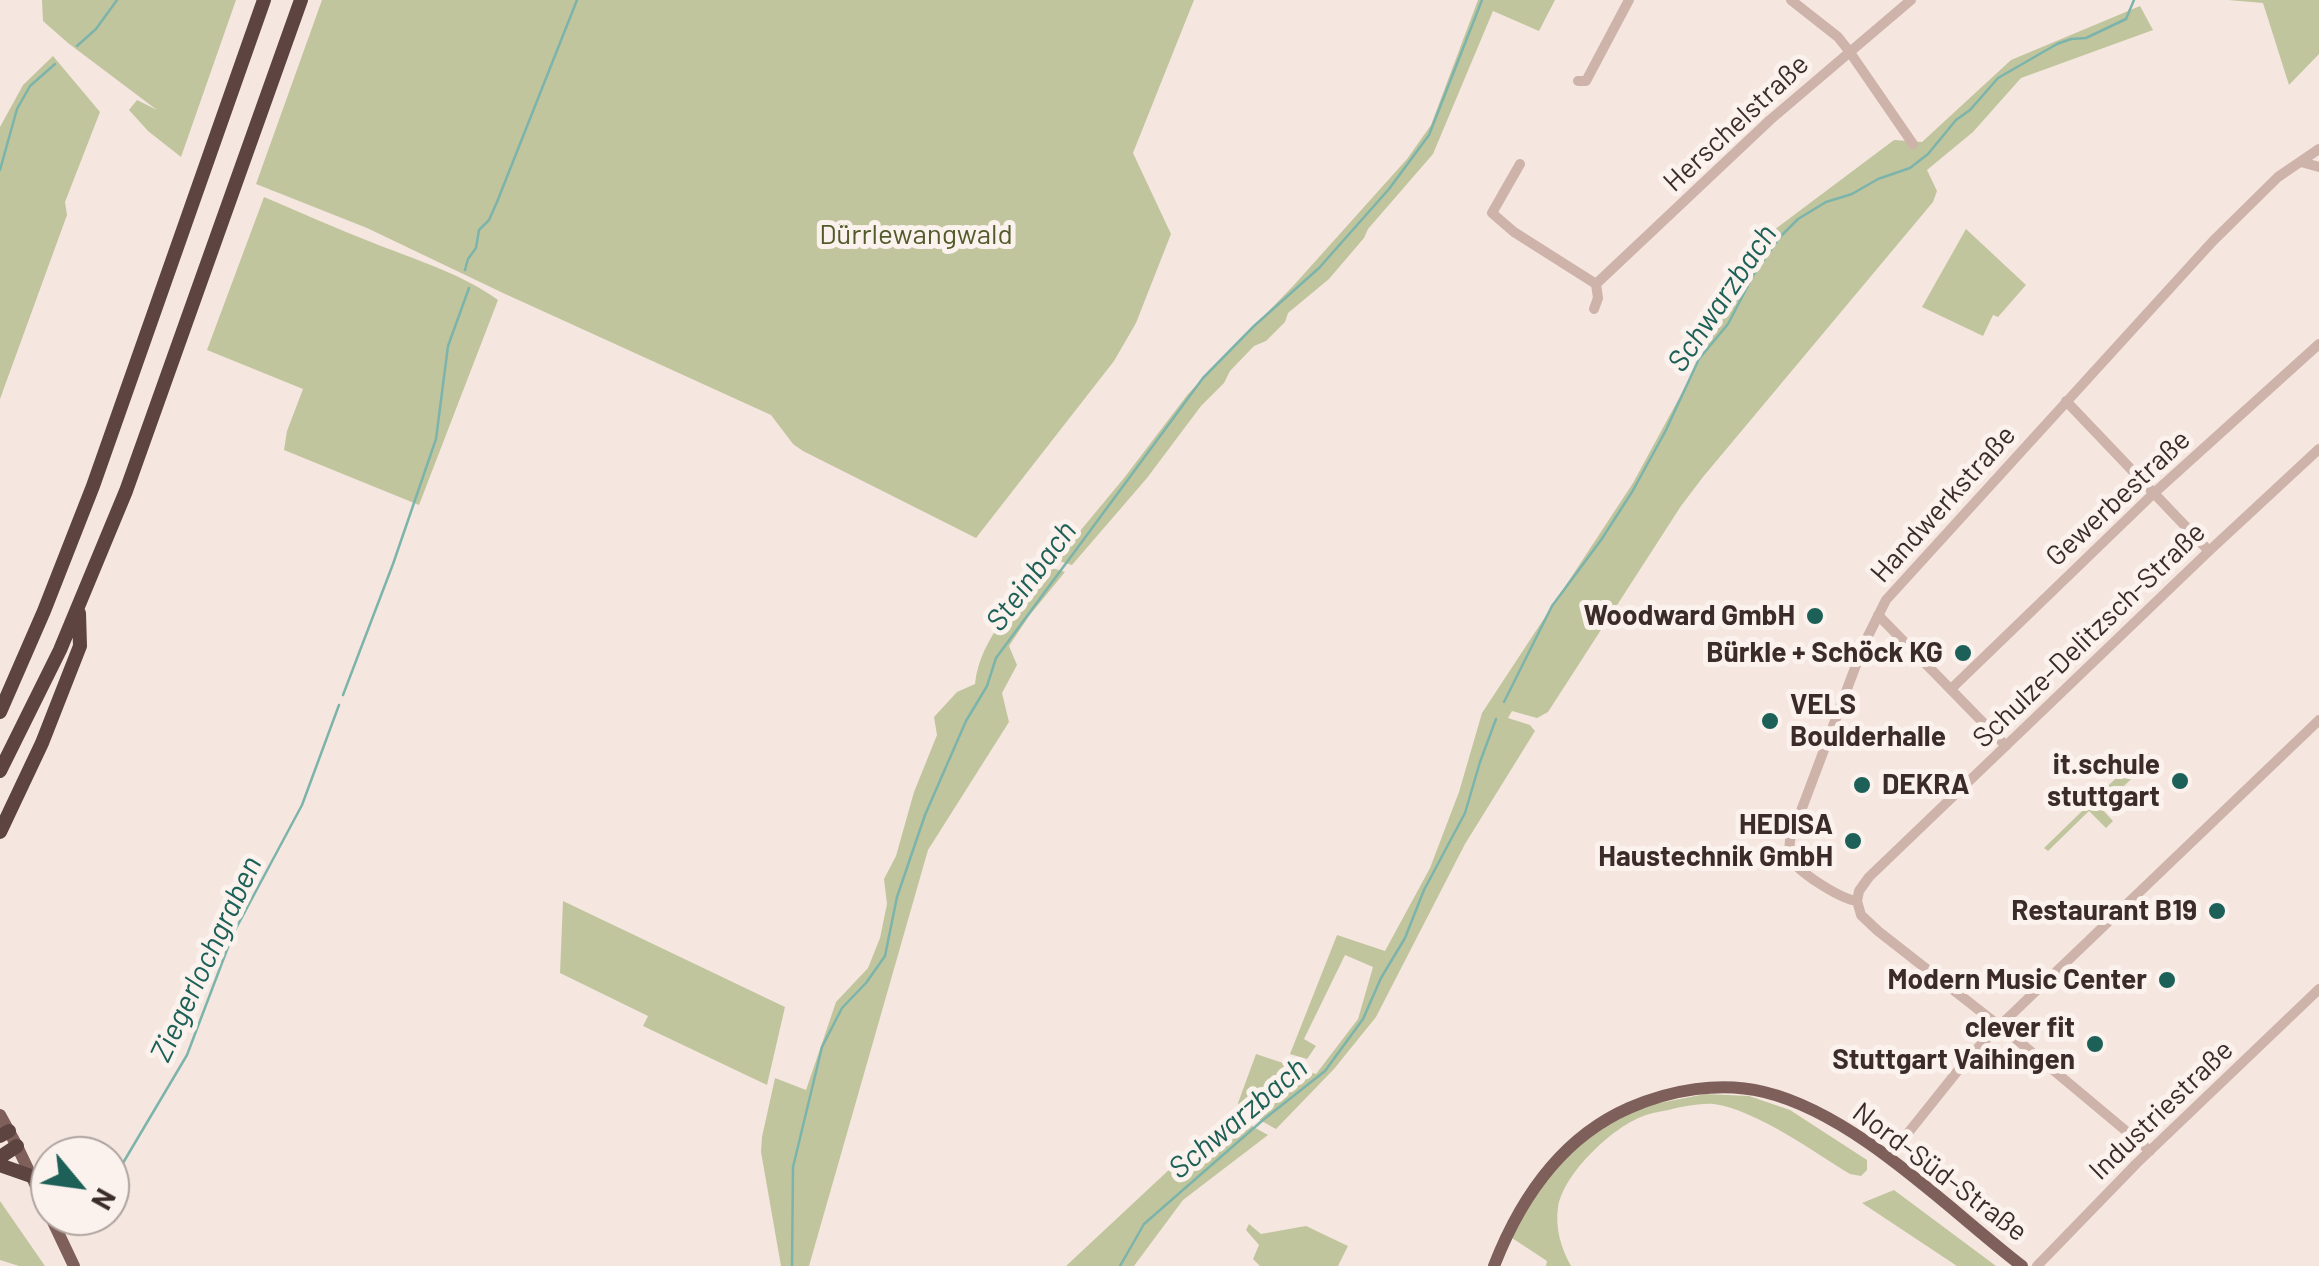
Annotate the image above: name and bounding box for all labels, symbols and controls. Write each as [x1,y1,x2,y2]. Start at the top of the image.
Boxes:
street label: Herschelstraße [1656,47,1816,199]
water label: Schwarzbach [1660,217,1784,379]
park label: Dürrlewangwald [819,218,1013,252]
street label: Handwerkstraße [1864,418,2022,590]
street label: Gewerbestraße [2039,423,2197,573]
water label: Steinbach [978,514,1084,638]
street label: Schulze-Delitzsch-Straße [1966,515,2212,755]
place label: Woodward GmbH [1583,599,1795,633]
marker: Woodward GmbH [1804,605,1826,627]
place label: Bürkle + Schöck KG [1706,636,1943,670]
marker: Bürkle + Schöck KG [1952,642,1974,664]
place label: VELS Boulderhalle [1790,688,1946,754]
marker: VELS Boulderhalle [1759,710,1781,732]
place label: it.schule stuttgart [2047,748,2160,814]
place label: DEKRA [1882,768,1970,802]
marker: it.schule stuttgart [2169,770,2191,792]
marker: DEKRA [1851,774,1873,796]
place label: HEDISA Haustechnik GmbH [1598,808,1833,874]
marker: HEDISA Haustechnik GmbH [1842,830,1864,852]
water label: Ziegerlochgraben [143,851,269,1067]
place label: Restaurant B19 [2011,894,2197,928]
marker: Restaurant B19 [2206,900,2228,922]
place label: Modern Music Center [1887,963,2147,997]
marker: Modern Music Center [2156,969,2178,991]
place label: clever fit Stuttgart Vaihingen [1832,1011,2075,1077]
street label: Industriestraße [2082,1033,2240,1187]
marker: clever fit Stuttgart Vaihingen [2084,1033,2106,1055]
water label: Schwarzbach [1161,1050,1315,1186]
street label: Nord-Süd-Straße [1846,1095,2034,1249]
north arrow [30,1136,130,1236]
text: N [85,1183,124,1216]

